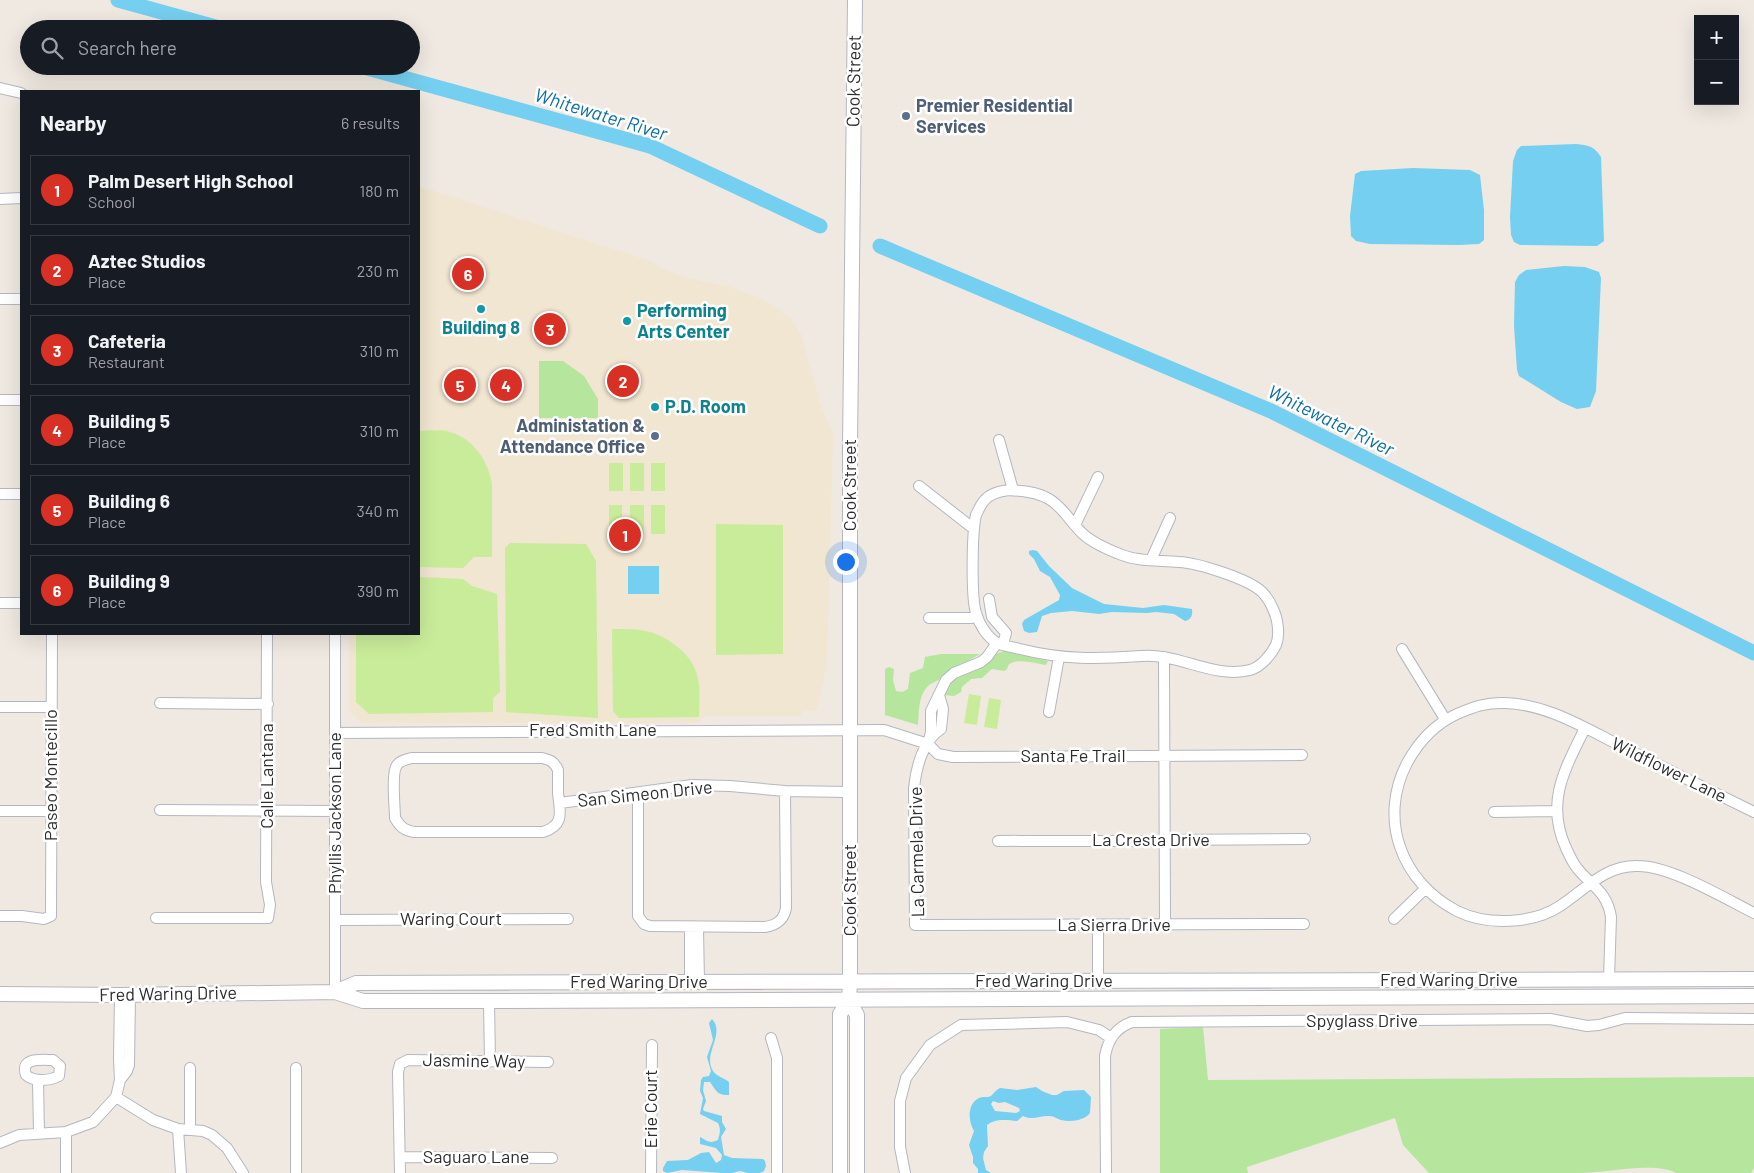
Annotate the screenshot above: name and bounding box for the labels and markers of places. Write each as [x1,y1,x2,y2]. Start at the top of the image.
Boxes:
place label: Premier Residential Services [916,94,1073,137]
marker: Premier Residential Services [900,110,912,122]
pin: 6 [452,255,484,293]
place label: Performing Arts Center [637,299,730,342]
marker: Building 8 [475,303,487,315]
pin: 3 [534,310,566,348]
marker: Performing Arts Center [621,315,633,327]
place label: Building 8 [442,316,520,338]
pin: 2 [607,362,639,400]
pin: 5 [444,366,476,404]
pin: 4 [490,366,522,404]
place label: P.D. Room [665,395,746,417]
marker: P.D. Room [649,401,661,413]
place label: Administation & Attendance Office [500,414,645,457]
marker: Administation & Attendance Office [649,430,661,442]
pin: 1 [609,516,641,554]

